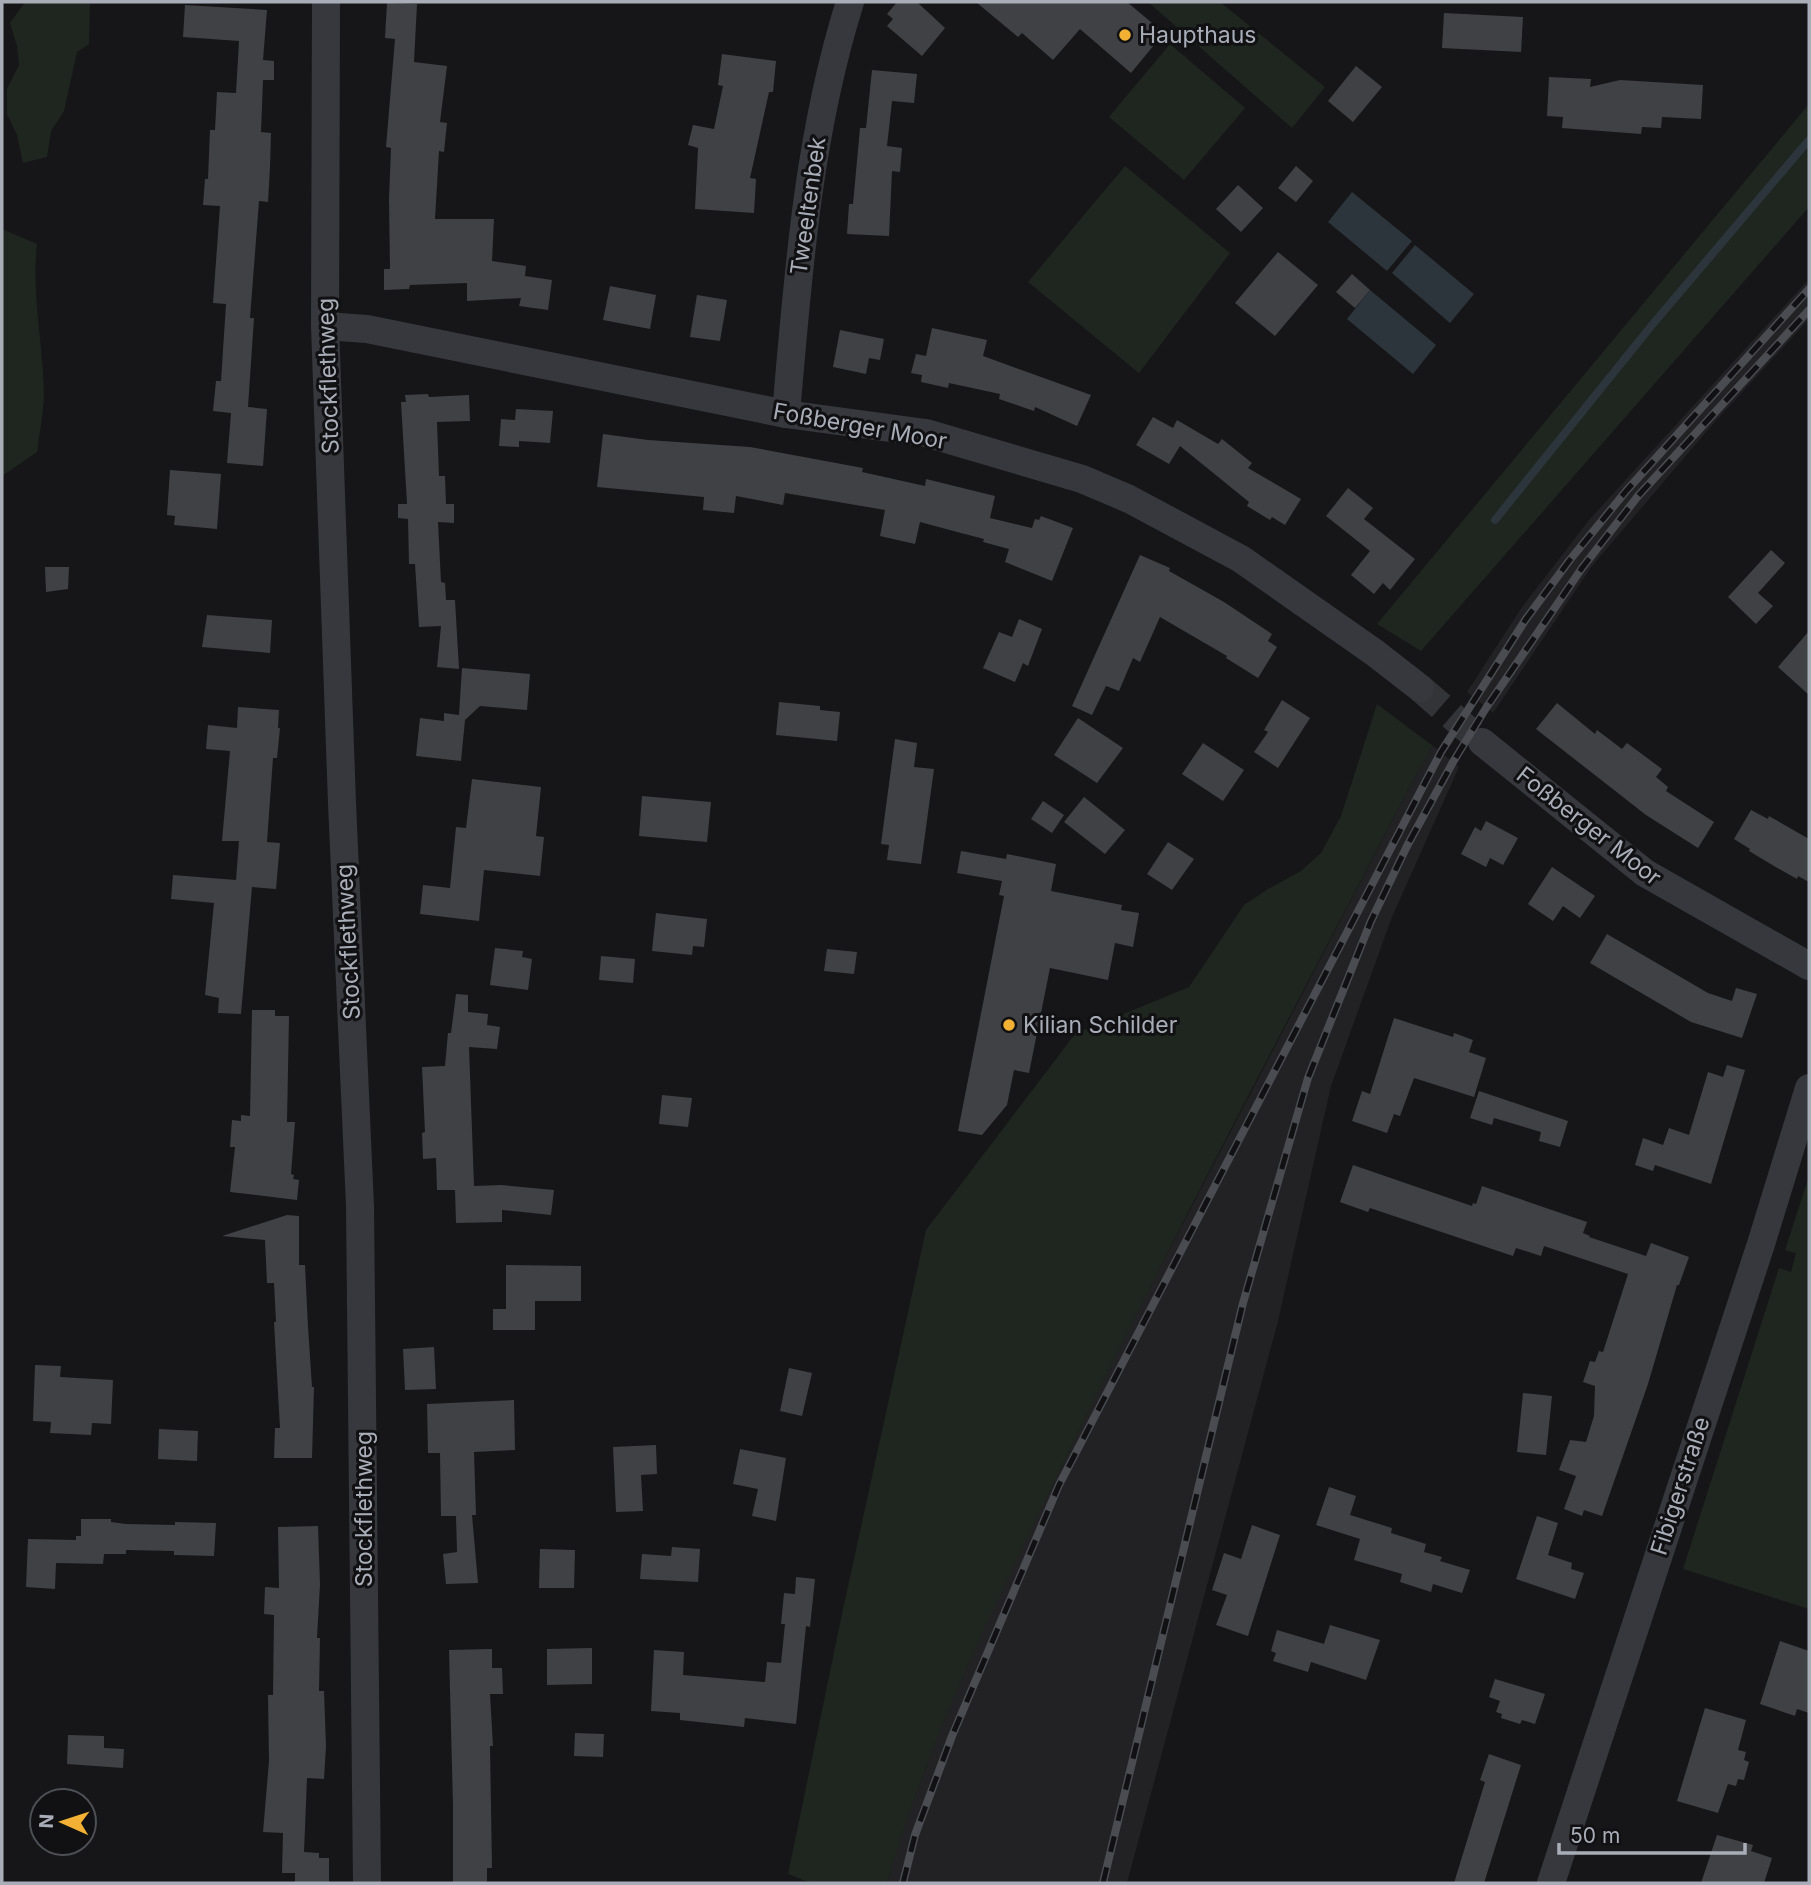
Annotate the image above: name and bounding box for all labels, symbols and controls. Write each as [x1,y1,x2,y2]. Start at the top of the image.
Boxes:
place label: Haupthaus [1139,21,1256,49]
marker: Haupthaus [1117,27,1133,43]
street label: Tweeltenbek [784,135,832,277]
street label: Stockflethweg [311,297,345,455]
street label: Foßberger Moor [771,397,949,455]
street label: Foßberger Moor [1511,761,1667,891]
street label: Stockflethweg [330,863,366,1021]
place label: Kilian Schilder [1023,1011,1178,1039]
marker: Kilian Schilder [1001,1017,1017,1033]
street label: Fibigerstraße [1644,1413,1716,1559]
street label: Stockflethweg [350,1431,378,1587]
north arrow [28,1787,98,1857]
scale bar [1559,1812,1744,1856]
text: N [35,1813,58,1829]
text: 50 m [1570,1823,1620,1848]

